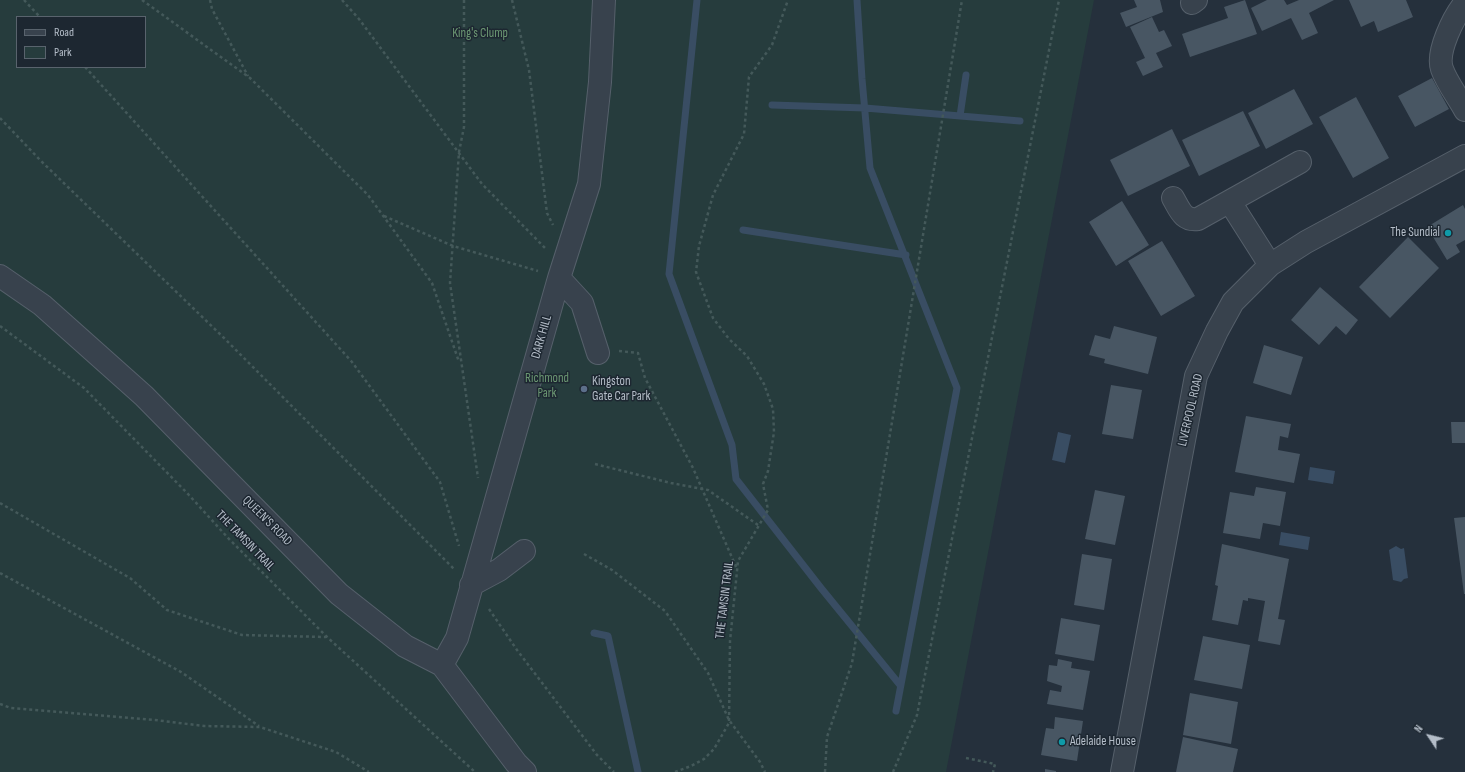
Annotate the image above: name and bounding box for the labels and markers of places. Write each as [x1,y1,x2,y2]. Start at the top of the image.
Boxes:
place label: The Sundial [1390,225,1440,241]
marker: The Sundial [1443,228,1453,238]
place label: Kingston Gate Car Park [592,374,650,405]
marker: Kingston Gate Car Park [579,384,589,394]
place label: Adelaide House [1070,734,1136,750]
marker: Adelaide House [1057,737,1067,747]

